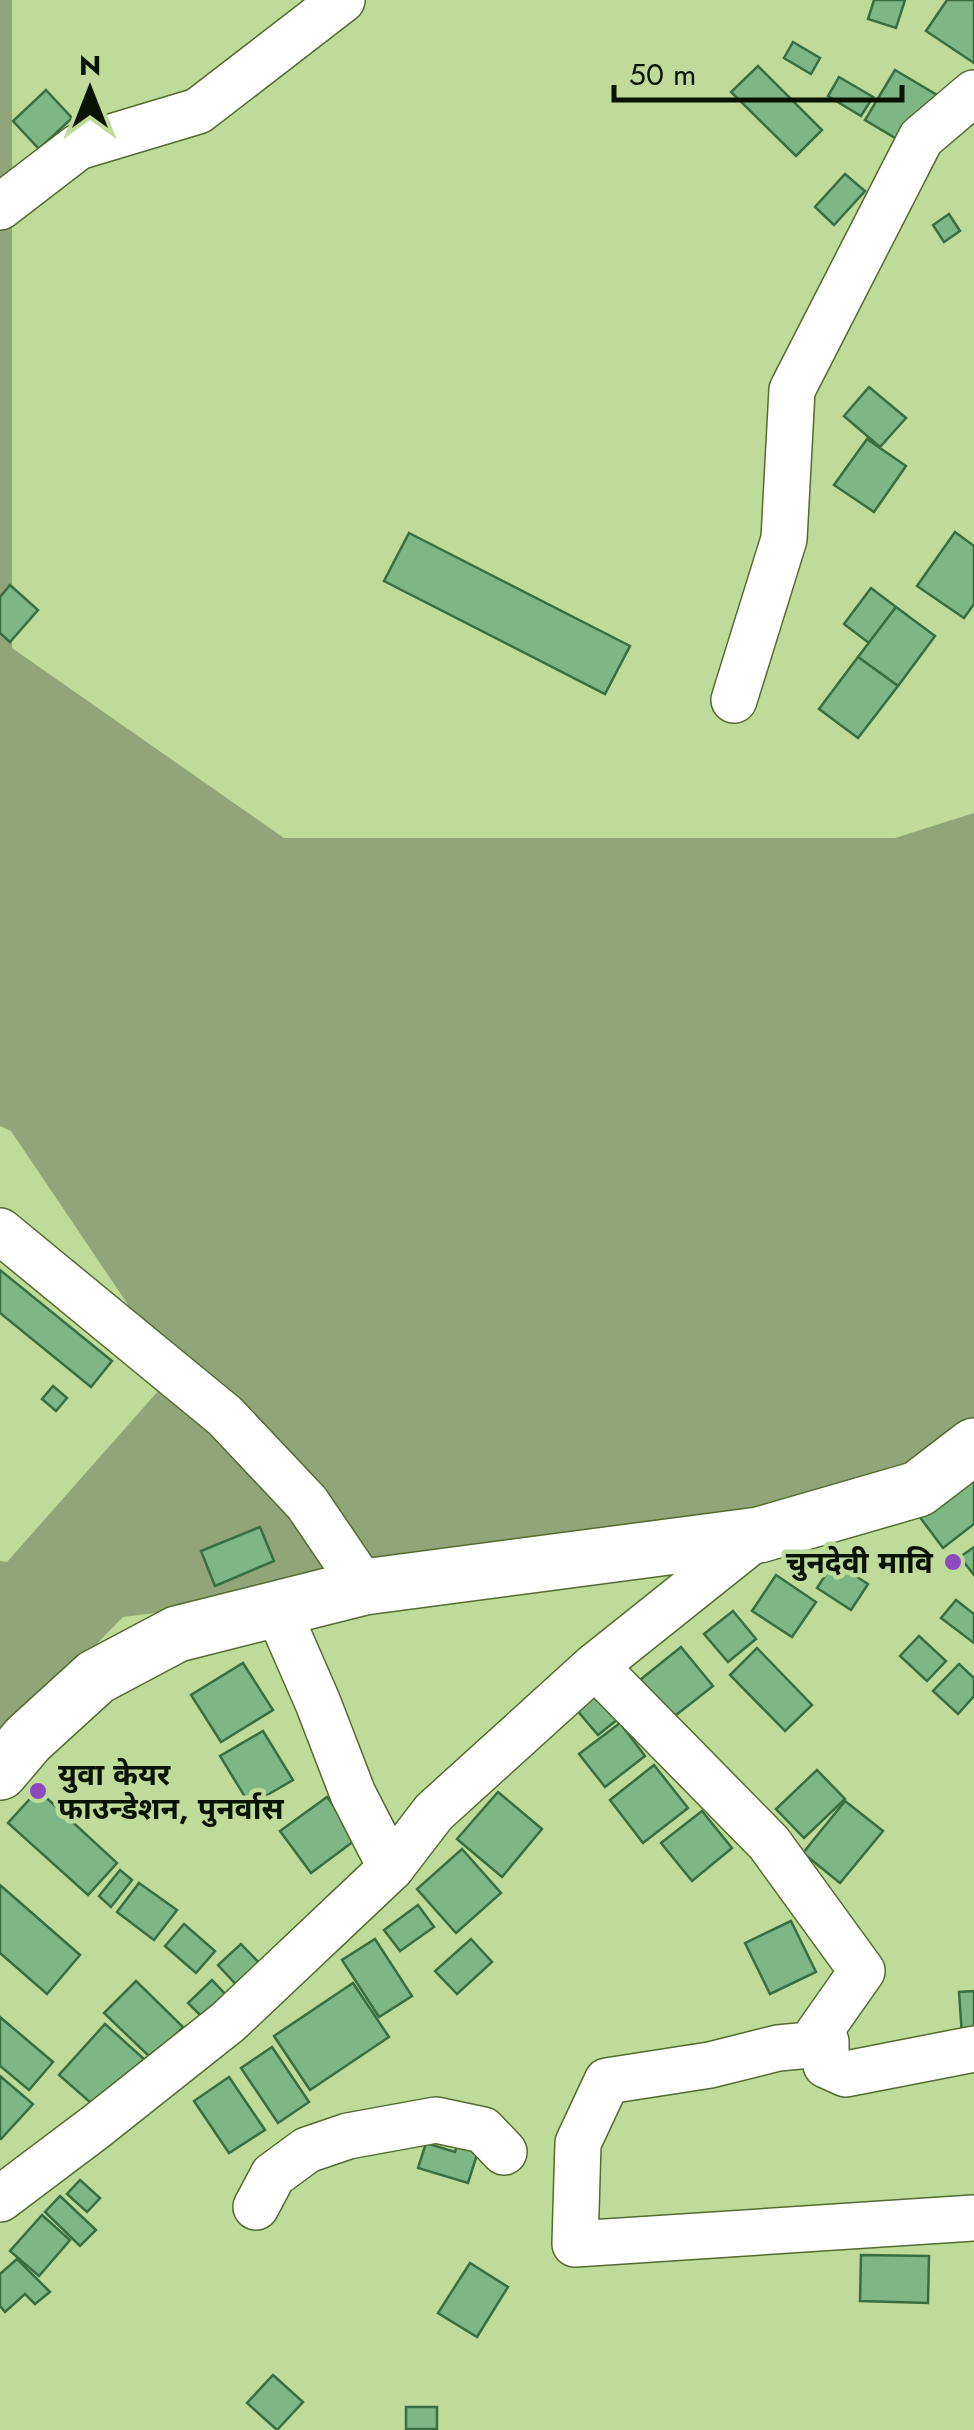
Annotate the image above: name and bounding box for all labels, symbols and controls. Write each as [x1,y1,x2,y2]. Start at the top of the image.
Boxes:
north arrow [40,40,140,140]
scale bar [614,40,902,102]
text: N [79,45,101,86]
text: 50 m [629,53,696,96]
place label: चुनदेवी मावि [786,1541,934,1584]
marker: चुनदेवी मावि [942,1551,964,1573]
place label: युवा केयर फाउन्डेशन, पुनर्वास [58,1753,285,1830]
marker: युवा केयर फाउन्डेशन, पुनर्वास [27,1780,49,1802]

